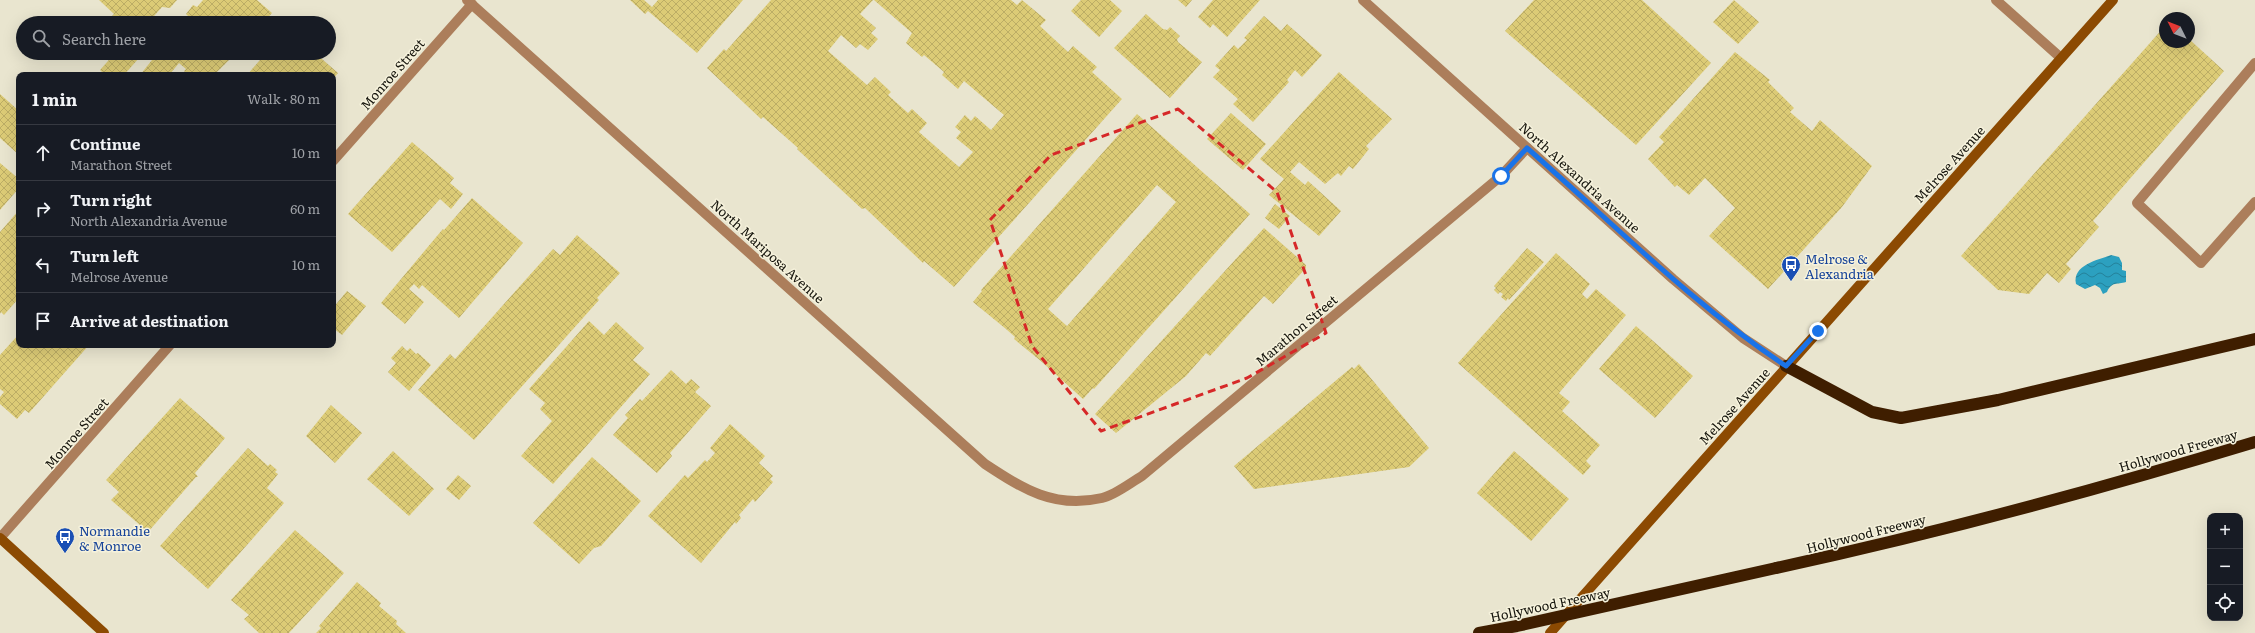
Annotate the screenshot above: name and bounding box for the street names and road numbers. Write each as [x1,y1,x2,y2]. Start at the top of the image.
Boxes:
street label: Monroe Street [356,34,429,114]
street label: North Alexandria Avenue [1515,117,1645,237]
street label: Melrose Avenue [1909,121,1989,207]
street label: North Mariposa Avenue [707,195,829,307]
street label: Marathon Street [1251,289,1342,370]
street label: Melrose Avenue [1694,363,1774,449]
street label: Monroe Street [40,393,113,473]
street label: Hollywood Freeway [2116,424,2240,476]
street label: Hollywood Freeway [1804,509,1928,557]
street label: Hollywood Freeway [1488,582,1612,626]

